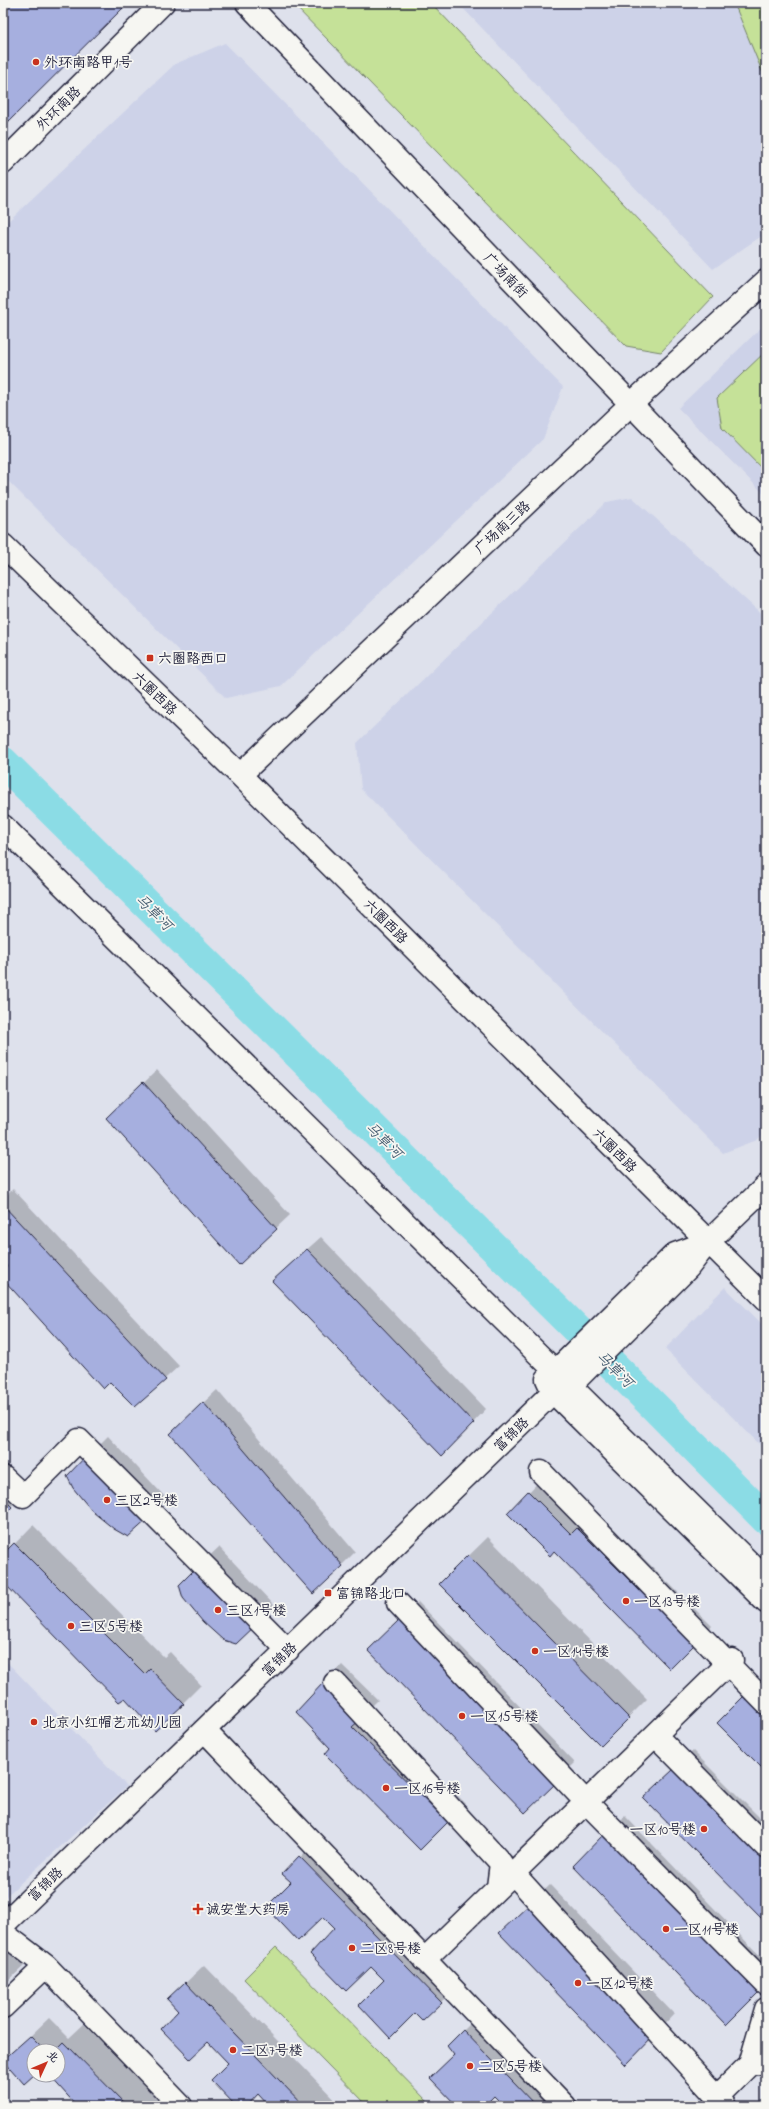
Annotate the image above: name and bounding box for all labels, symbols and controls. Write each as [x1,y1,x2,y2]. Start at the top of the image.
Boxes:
place label: 外环南路甲1号 [44,53,132,74]
marker: 外环南路甲1号 [31,57,41,67]
street label: 外环南路 [32,82,86,136]
street label: 广场南街 [478,249,532,303]
street label: 广场南三路 [470,497,536,560]
place label: 六圈路西口 [158,649,228,670]
marker: 六圈路西口 [145,653,155,663]
street label: 六圈西路 [127,667,181,721]
water label: 马草河 [130,889,179,939]
street label: 六圈西路 [358,895,412,949]
water label: 马草河 [360,1117,409,1167]
street label: 六圈西路 [587,1124,641,1178]
water label: 马草河 [591,1346,640,1396]
street label: 富锦路 [490,1413,534,1457]
place label: 三区2号楼 [115,1491,178,1512]
marker: 三区2号楼 [102,1495,112,1505]
place label: 富锦路北口 [336,1584,406,1605]
marker: 富锦路北口 [323,1588,333,1598]
place label: 一区13号楼 [634,1592,700,1613]
marker: 一区13号楼 [621,1596,631,1606]
place label: 三区1号楼 [226,1601,286,1622]
marker: 三区1号楼 [213,1605,223,1615]
place label: 三区5号楼 [79,1617,143,1638]
marker: 三区5号楼 [66,1621,76,1631]
street label: 富锦路 [258,1638,302,1682]
place label: 一区14号楼 [543,1642,609,1663]
marker: 一区14号楼 [530,1646,540,1656]
place label: 一区15号楼 [470,1707,538,1728]
marker: 一区15号楼 [457,1711,467,1721]
place label: 北京小红帽艺术幼儿园 [42,1713,182,1734]
marker: 北京小红帽艺术幼儿园 [29,1717,39,1727]
place label: 一区16号楼 [394,1779,461,1800]
marker: 一区16号楼 [381,1783,391,1793]
place label: 一区10号楼 [630,1820,696,1841]
marker: 一区10号楼 [699,1824,709,1834]
street label: 富锦路 [24,1863,68,1907]
place label: 诚安堂大药房 [206,1900,290,1921]
marker: 诚安堂大药房 [193,1904,203,1914]
place label: 一区11号楼 [674,1920,739,1941]
marker: 一区11号楼 [661,1924,671,1934]
place label: 二区8号楼 [360,1939,421,1960]
marker: 二区8号楼 [347,1943,357,1953]
place label: 一区12号楼 [586,1974,653,1995]
marker: 一区12号楼 [573,1978,583,1988]
place label: 二区7号楼 [241,2041,303,2062]
north arrow [26,2043,66,2083]
marker: 二区7号楼 [228,2045,238,2055]
text: 北 [43,2047,62,2066]
place label: 二区5号楼 [478,2057,542,2078]
marker: 二区5号楼 [465,2061,475,2071]

